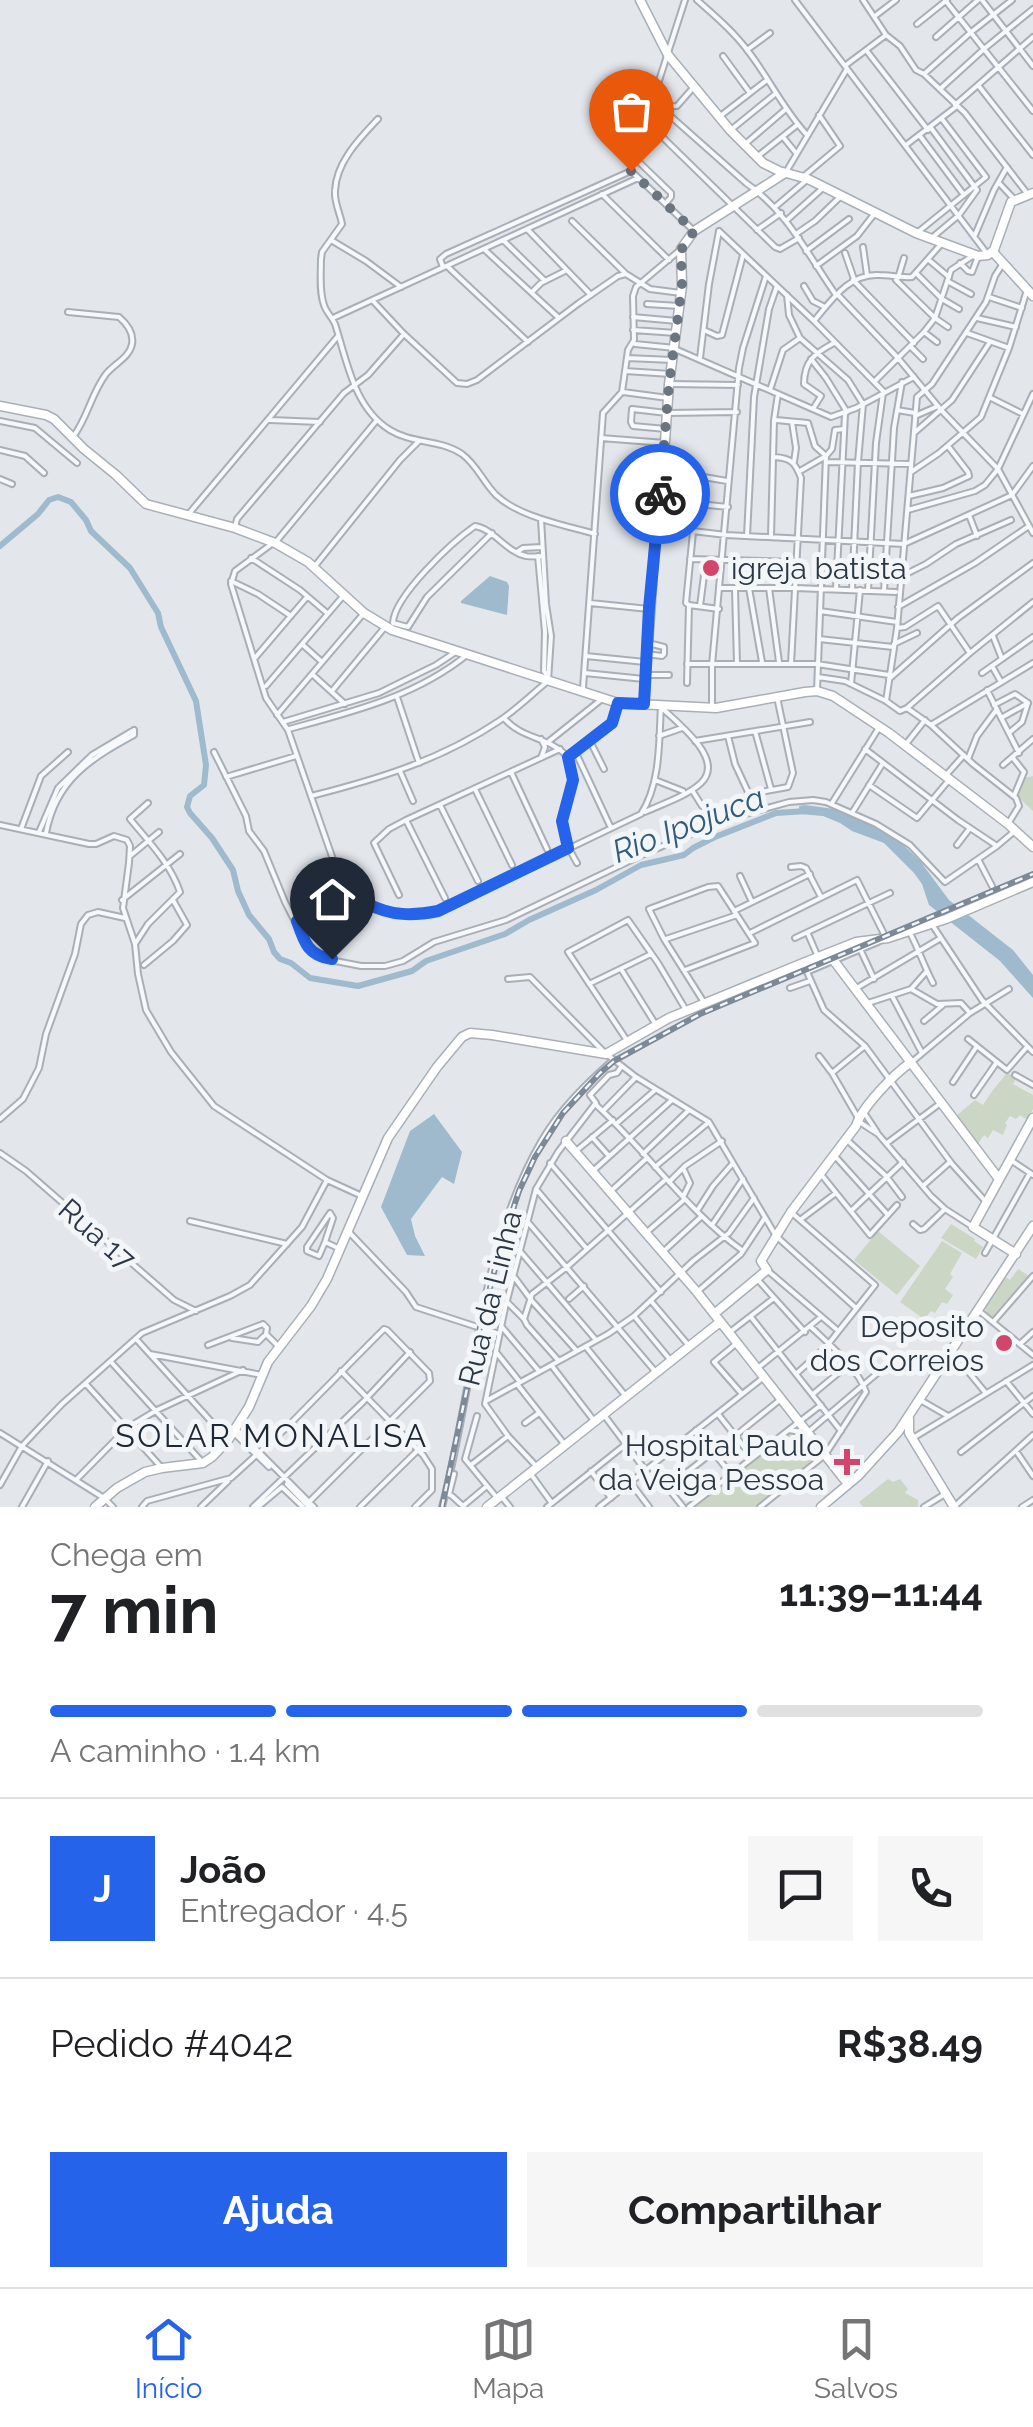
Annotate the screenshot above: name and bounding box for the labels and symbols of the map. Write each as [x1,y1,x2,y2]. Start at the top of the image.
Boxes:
pin [589,69,674,172]
courier [610,444,710,544]
place label: igreja batista [731,551,907,586]
marker: igreja batista [700,557,722,579]
water label: Rio Ipojuca [607,778,769,870]
pin [290,857,375,960]
street label: Rua 17 [52,1191,142,1277]
street label: Rua da Linha [451,1207,529,1389]
place label: Deposito dos Correios [810,1309,984,1378]
marker: Deposito dos Correios [993,1332,1015,1354]
district label: SOLAR MONALISA [115,1417,429,1454]
place label: Hospital Paulo da Veiga Pessoa [598,1428,824,1497]
marker: Hospital Paulo da Veiga Pessoa [834,1449,860,1475]

